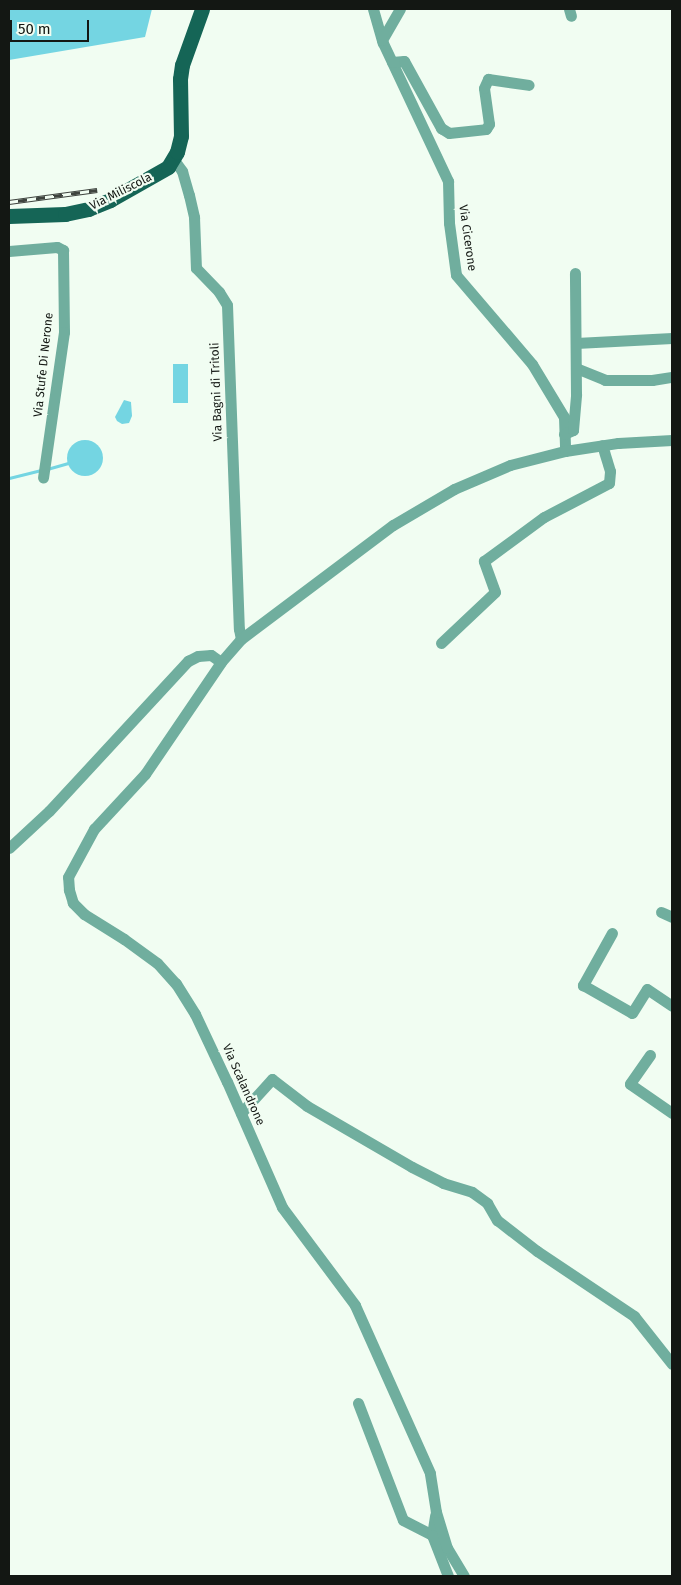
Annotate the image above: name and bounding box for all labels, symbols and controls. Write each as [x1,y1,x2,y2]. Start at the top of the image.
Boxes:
scale bar [12,10,91,42]
text: 50 m [18,20,51,38]
street label: Via Miliscola [88,170,154,214]
street label: Via Cicerone [455,204,479,272]
street label: Via Stufe Di Nerone [31,312,57,418]
street label: Via Bagni di Tritoli [208,342,226,442]
street label: Via Scalandrone [219,1042,267,1128]

